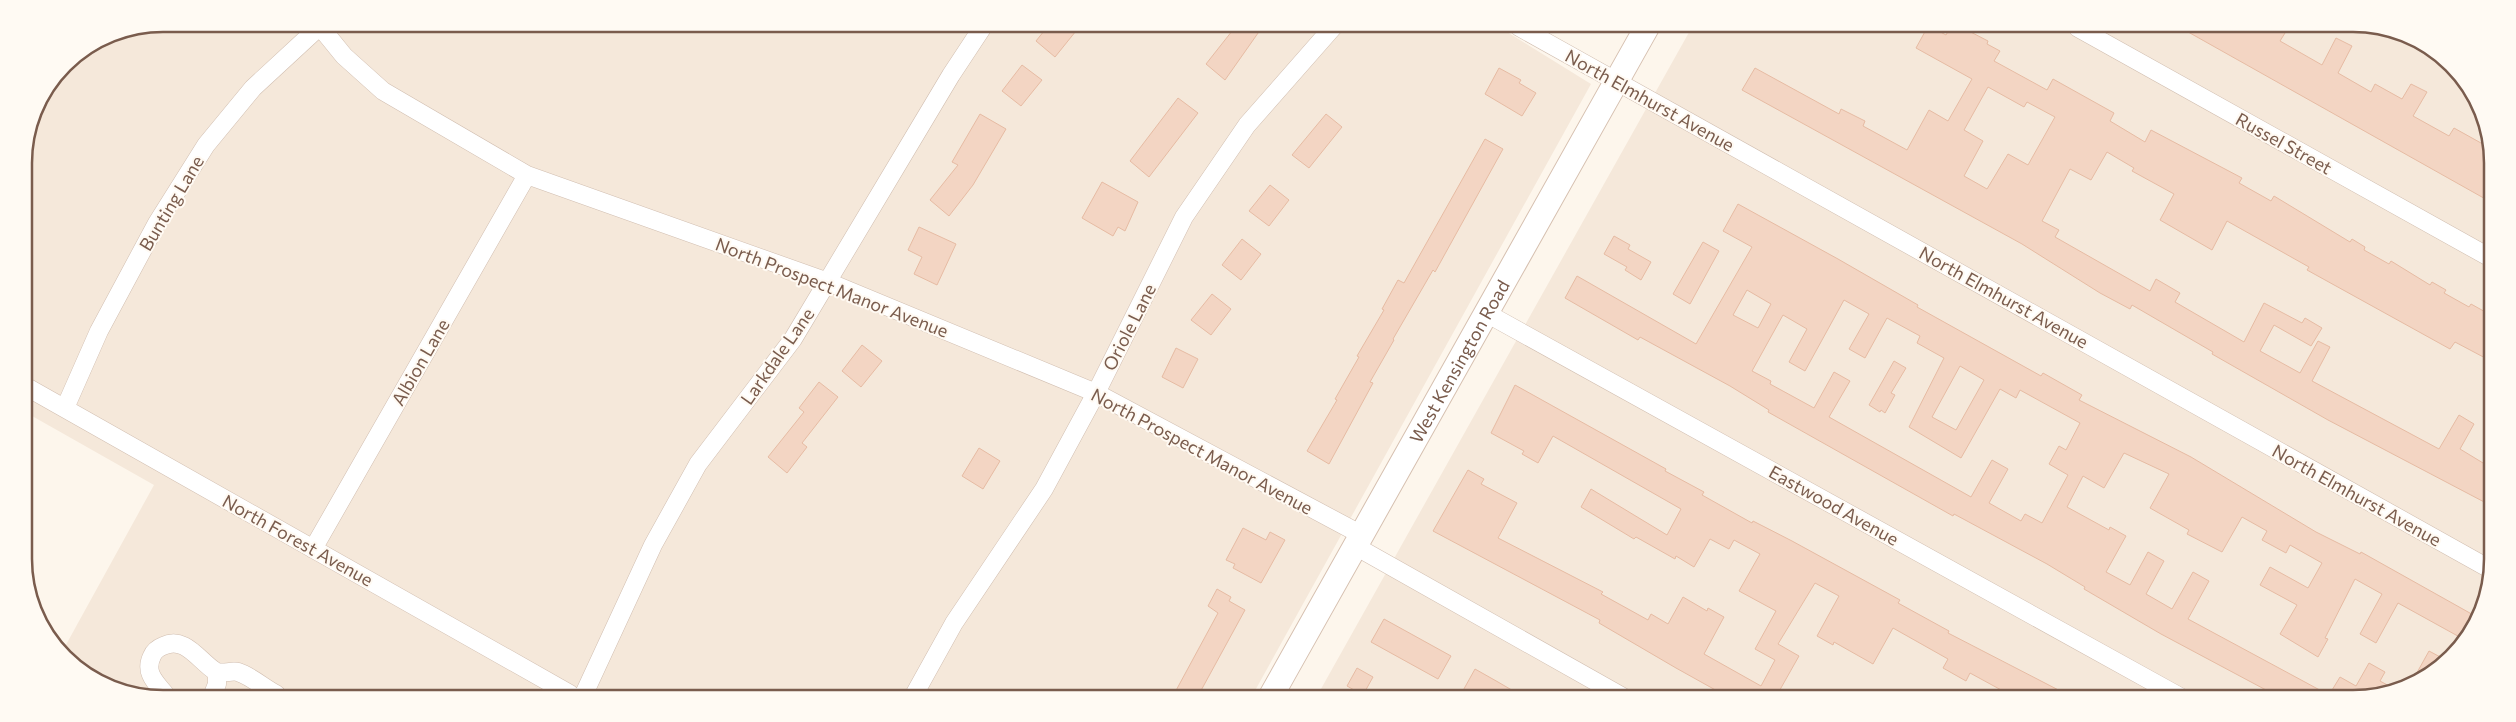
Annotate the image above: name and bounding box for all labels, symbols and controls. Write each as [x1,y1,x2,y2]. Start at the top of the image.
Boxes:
street label: North Elmhurst Avenue [1562,44,1738,156]
street label: Russel Street [2232,107,2336,179]
street label: Bunting Lane [134,151,208,255]
street label: North Prospect Manor Avenue [712,232,952,342]
street label: North Elmhurst Avenue [1916,241,2092,353]
street label: West Kensington Road [1405,276,1514,447]
street label: Oriole Lane [1098,280,1160,374]
street label: Larkdale Lane [736,303,818,409]
street label: Albion Lane [386,315,454,409]
street label: North Prospect Manor Avenue [1088,383,1316,519]
street label: North Elmhurst Avenue [2269,439,2445,551]
street label: Eastwood Avenue [1765,460,1903,550]
street label: North Forest Avenue [219,489,377,591]

